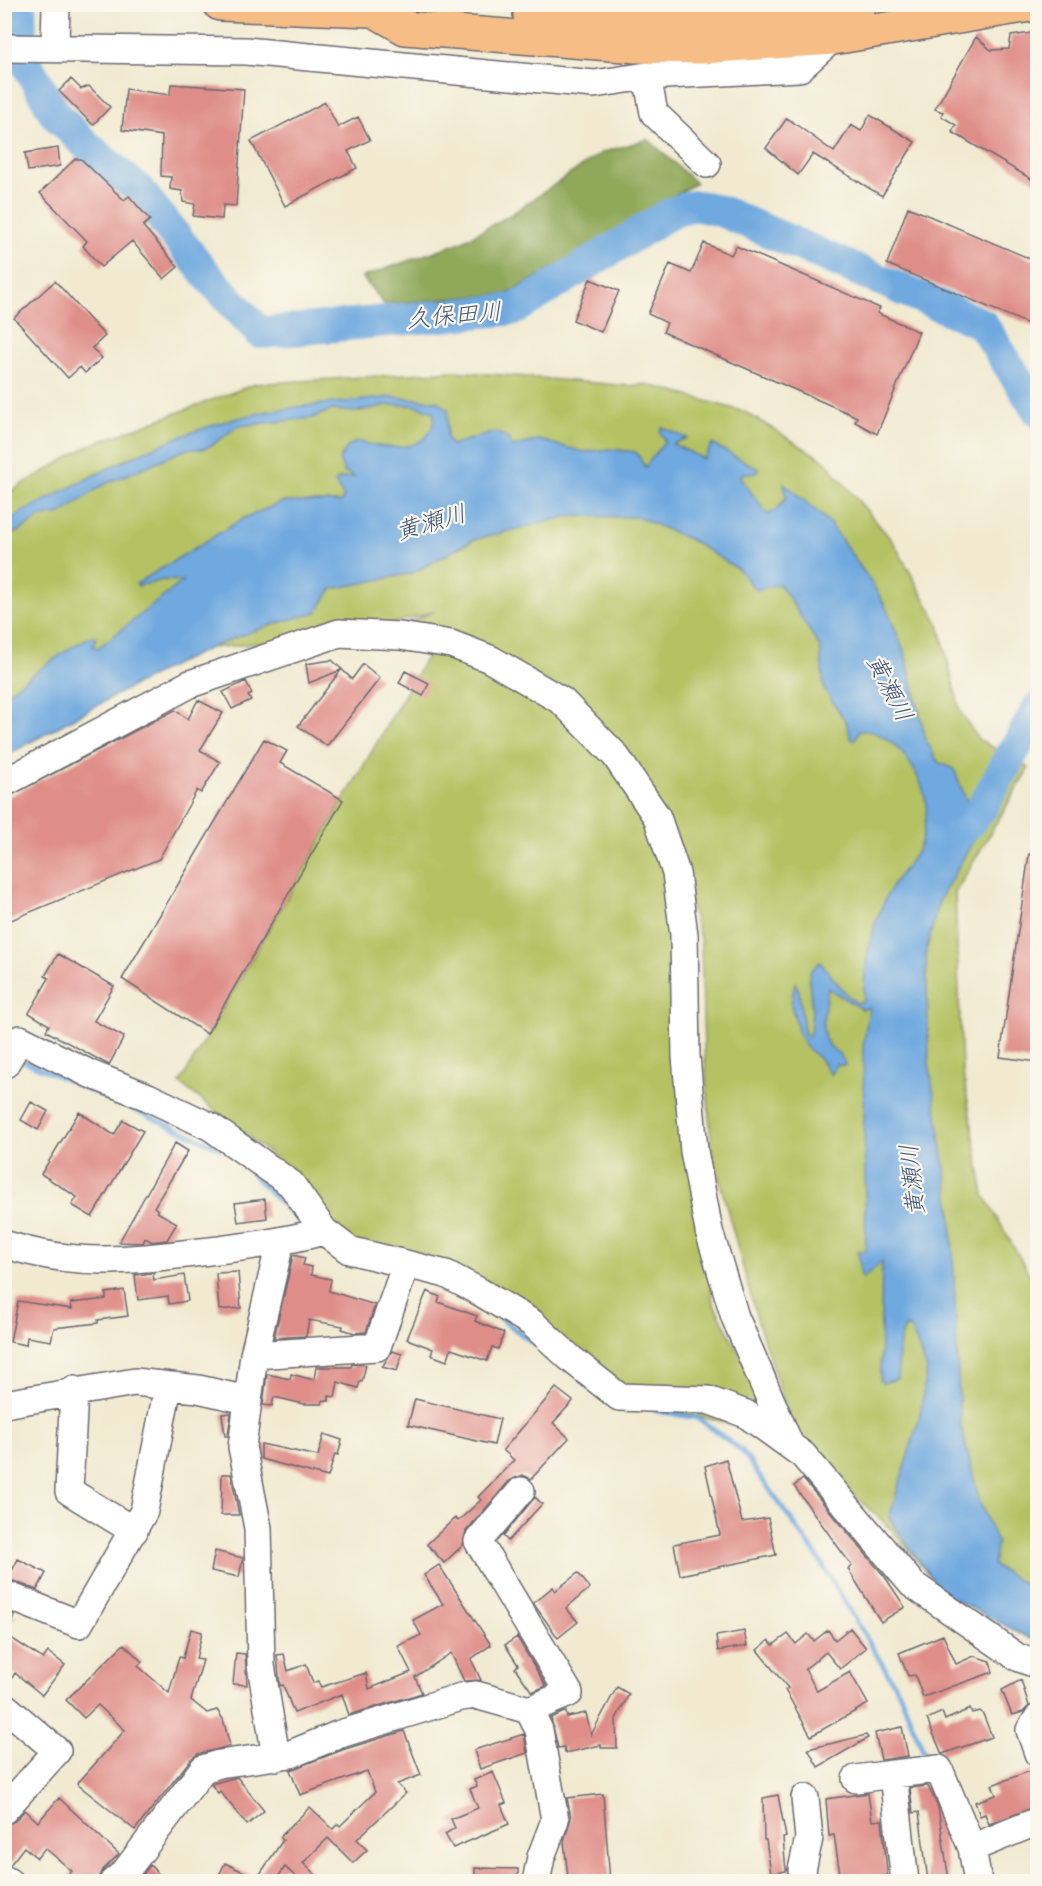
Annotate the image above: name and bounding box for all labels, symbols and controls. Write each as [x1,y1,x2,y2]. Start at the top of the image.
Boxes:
water label: 久保田川 [405,299,503,337]
water label: 黄瀬川 [393,502,471,549]
water label: 黄瀬川 [858,651,916,728]
water label: 黄瀬川 [897,1142,934,1217]

